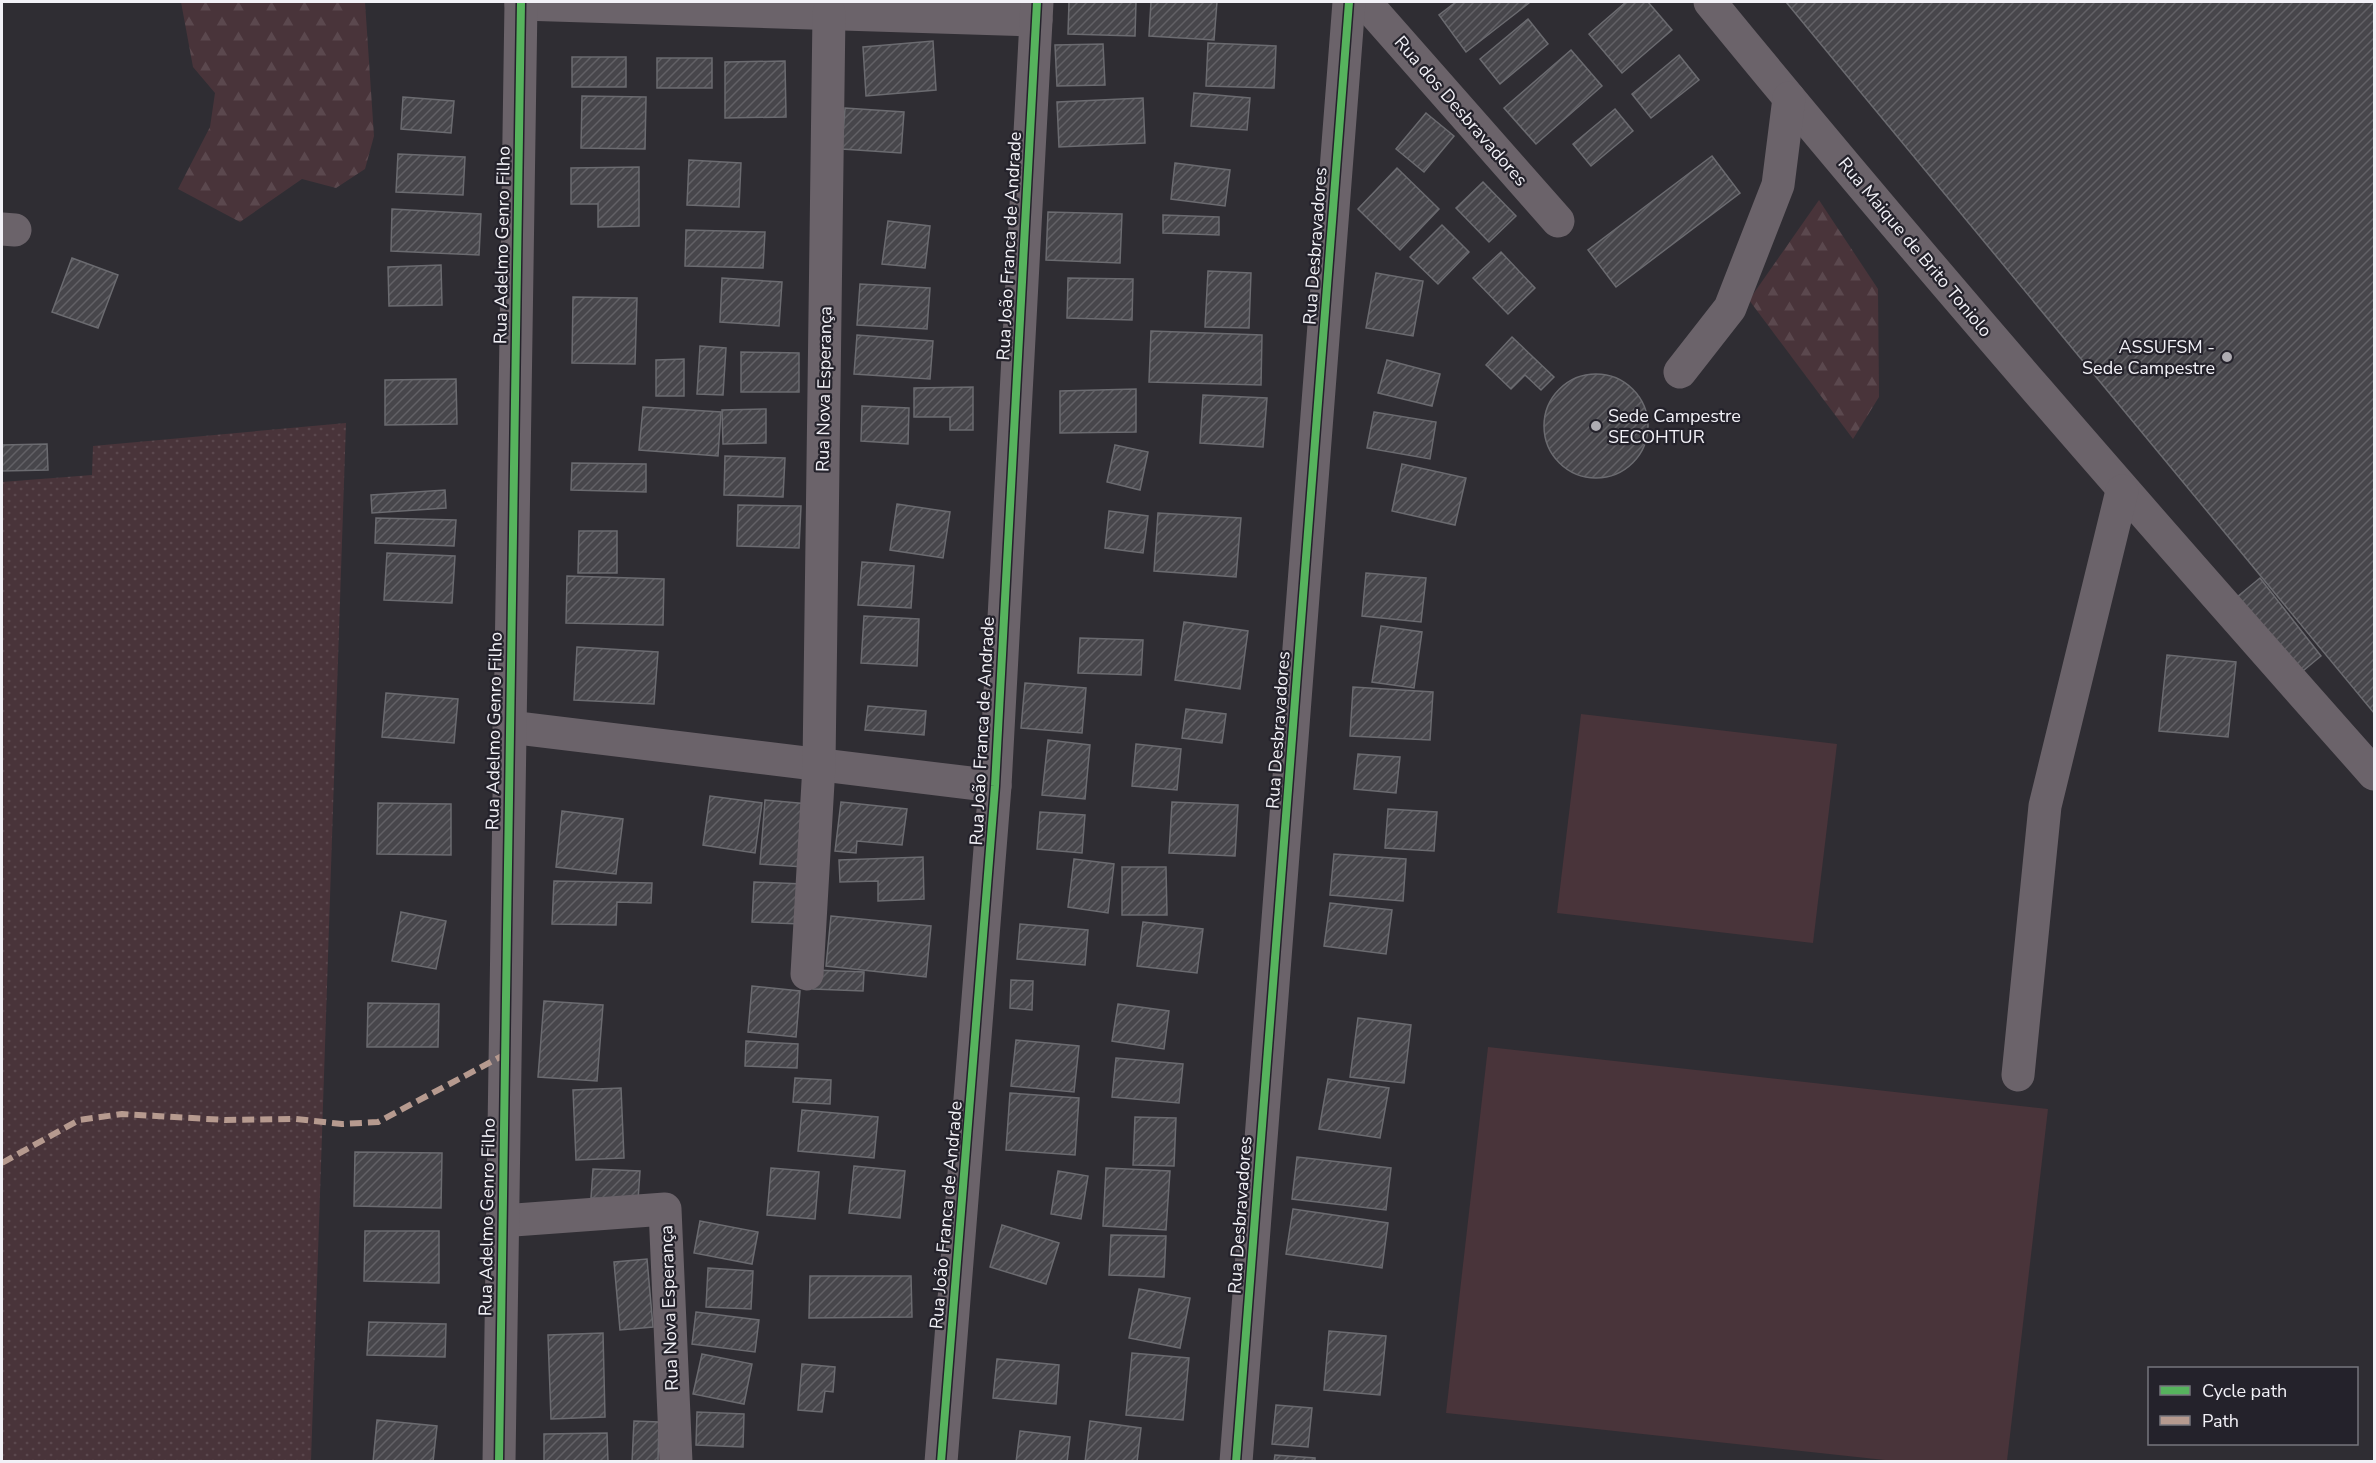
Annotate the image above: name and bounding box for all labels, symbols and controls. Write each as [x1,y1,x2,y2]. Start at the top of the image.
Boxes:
street label: Rua dos Desbravadores [1389,31,1533,191]
street label: Rua João Franca de Andrade [991,131,1027,361]
street label: Rua Adelmo Genro Filho [488,146,516,344]
street label: Rua Maique de Brito Toniolo [1833,152,1997,342]
street label: Rua Desbravadores [1298,166,1332,326]
street label: Rua Nova Esperança [811,306,837,472]
place label: ASSUFSM - Sede Campestre [2082,335,2215,380]
marker: ASSUFSM - Sede Campestre [2220,350,2234,364]
place label: Sede Campestre SECOHTUR [1608,404,1741,449]
marker: Sede Campestre SECOHTUR [1589,419,1603,433]
street label: Rua João Franca de Andrade [964,616,1000,846]
street label: Rua Adelmo Genro Filho [480,632,508,830]
street label: Rua Desbravadores [1261,650,1295,810]
street label: Rua João Franca de Andrade [924,1100,968,1330]
street label: Rua Adelmo Genro Filho [473,1118,501,1316]
street label: Rua Desbravadores [1223,1135,1257,1295]
street label: Rua Nova Esperança [654,1225,684,1391]
legend [2148,1367,2358,1445]
text: Cycle path [2202,1379,2287,1403]
text: Path [2202,1409,2239,1433]

